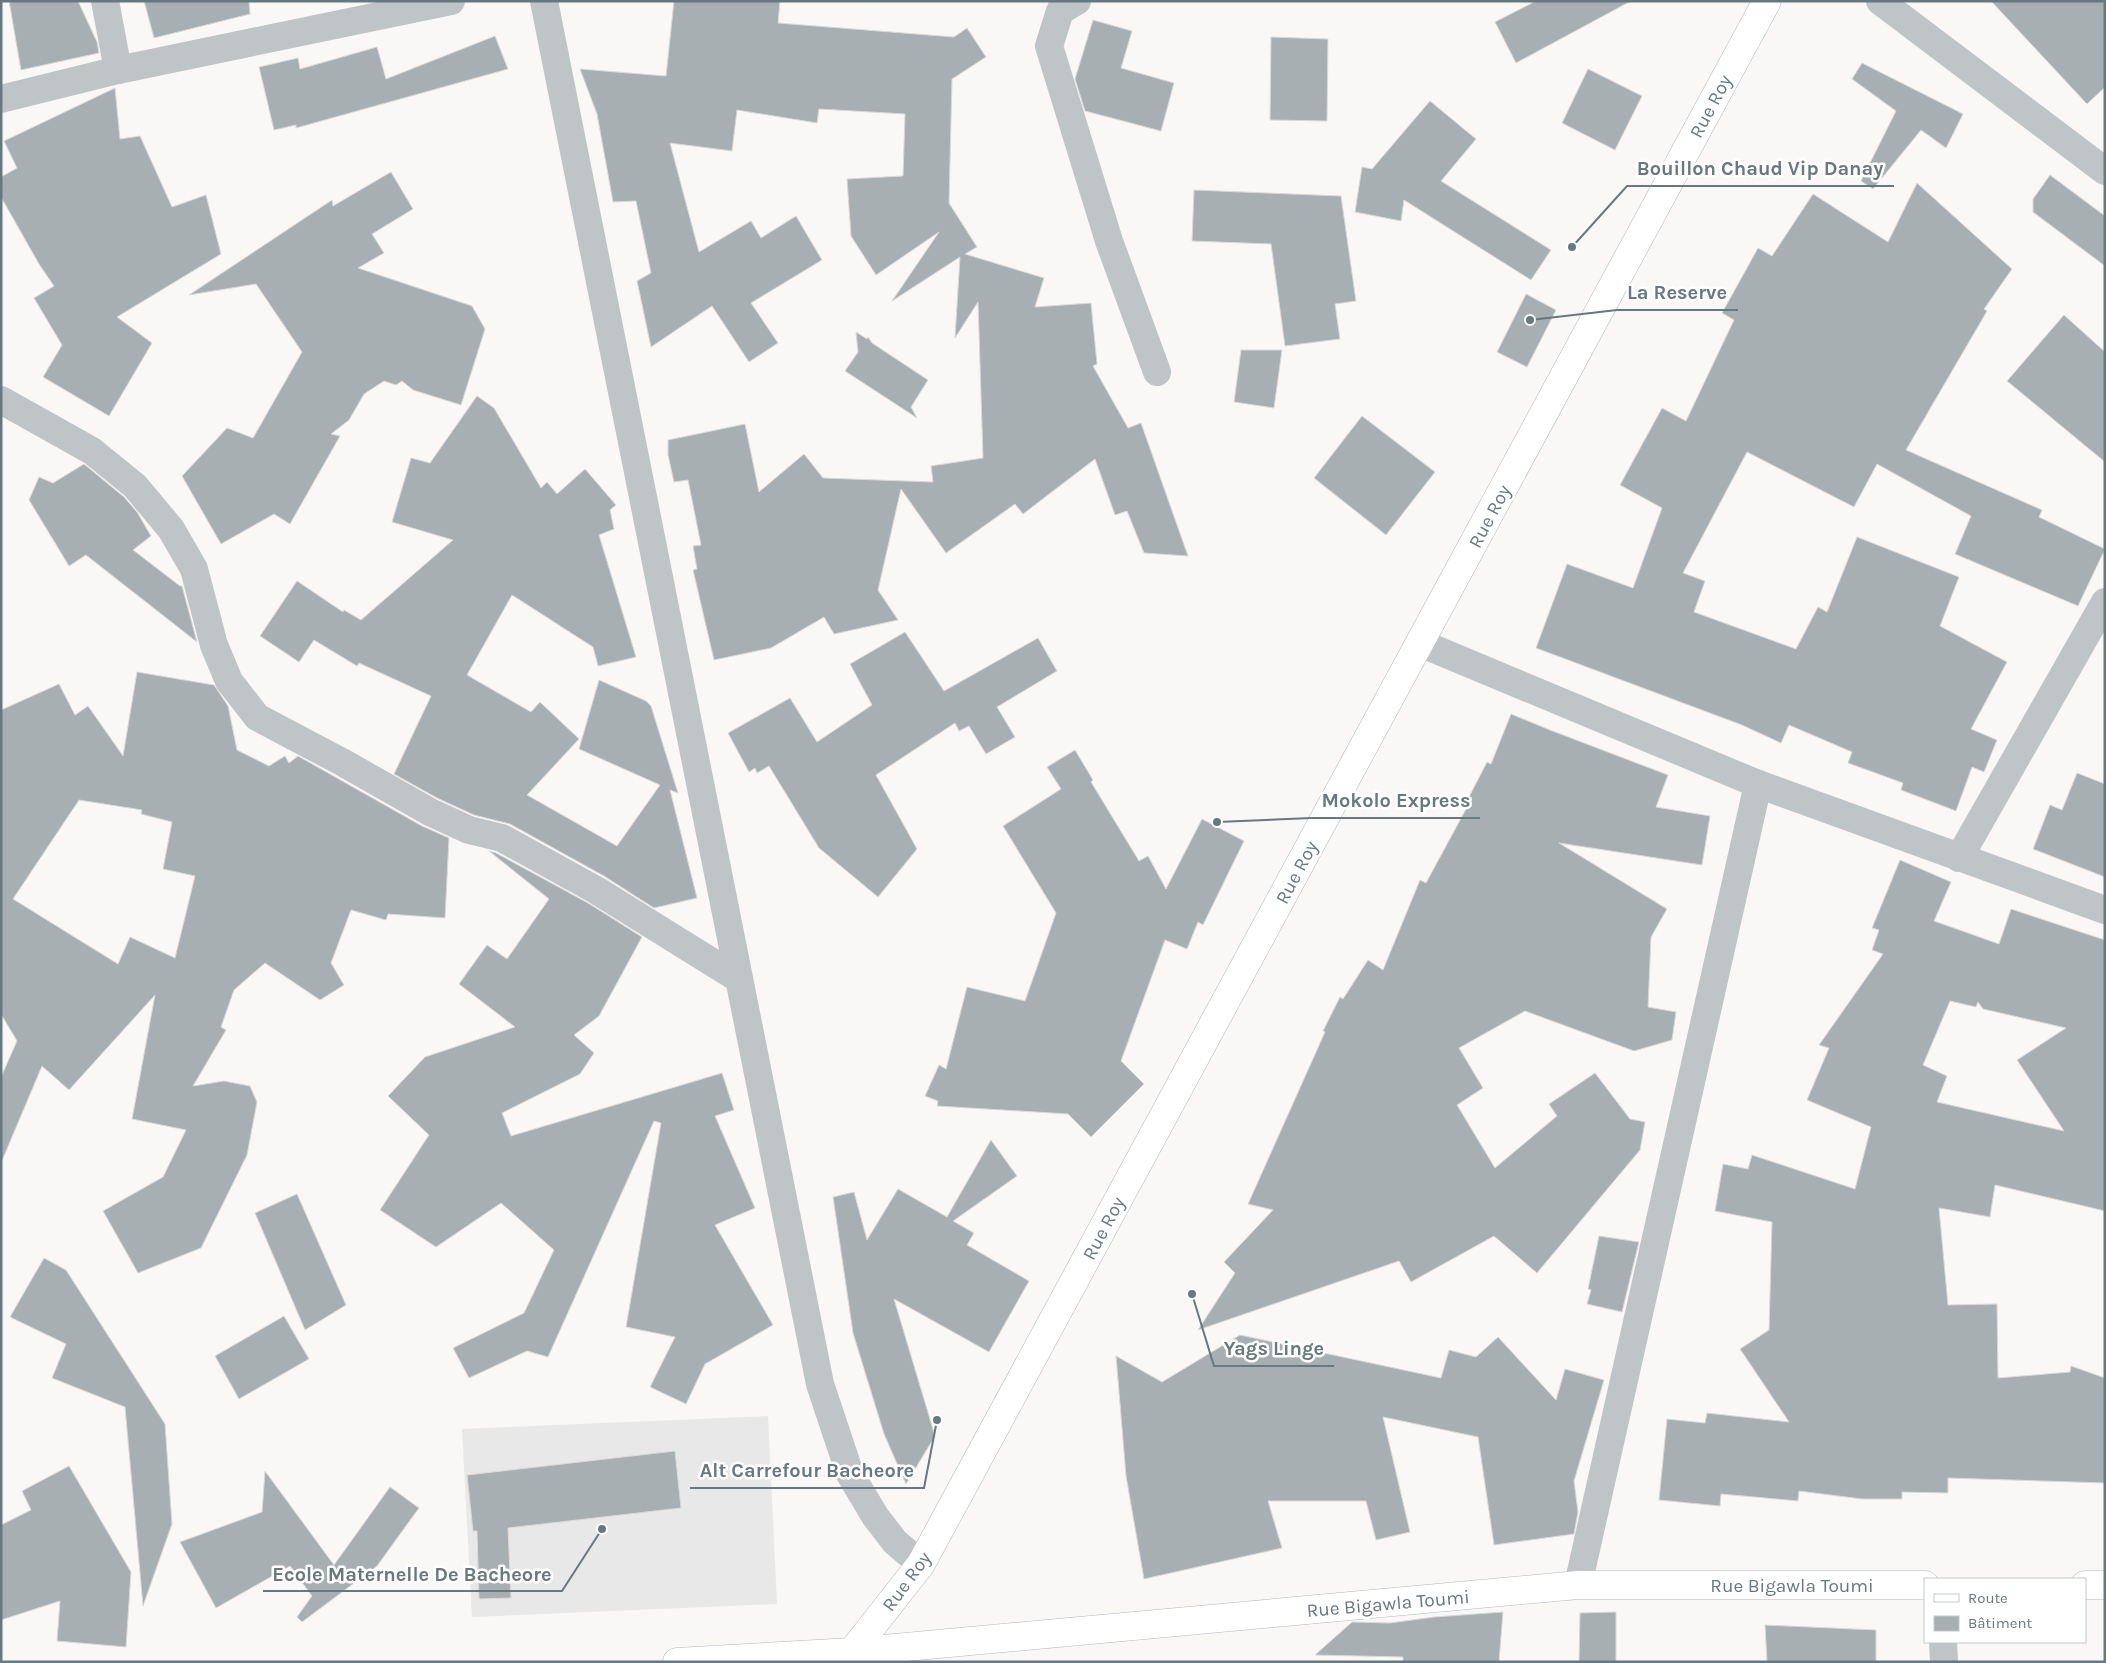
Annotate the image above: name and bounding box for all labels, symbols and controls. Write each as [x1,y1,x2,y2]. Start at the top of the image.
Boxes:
street label: Rue Roy [1685,71,1737,142]
callout: Bouillon Chaud Vip Danay [1627,151,1894,186]
text: Bouillon Chaud Vip Danay [1637,157,1883,180]
callout: La Reserve [1617,275,1738,310]
text: La Reserve [1627,281,1727,304]
street label: Rue Roy [1464,481,1516,552]
callout: Mokolo Express [1311,783,1480,818]
text: Mokolo Express [1322,789,1470,812]
street label: Rue Roy [1271,837,1323,908]
street label: Rue Roy [1078,1193,1130,1264]
callout: Yags Linge [1214,1331,1334,1366]
text: Yags Linge [1224,1337,1324,1360]
callout: Alt Carrefour Bacheore [690,1453,924,1488]
text: Alt Carrefour Bacheore [700,1459,914,1482]
street label: Rue Roy [878,1547,936,1616]
callout: Ecole Maternelle De Bacheore [263,1556,562,1591]
text: Ecole Maternelle De Bacheore [272,1563,552,1586]
street label: Rue Bigawla Toumi [1710,1575,1874,1597]
legend [1924,1578,2086,1643]
street label: Rue Bigawla Toumi [1306,1586,1470,1622]
text: Route [1968,1589,2008,1607]
text: Bâtiment [1968,1614,2032,1632]

